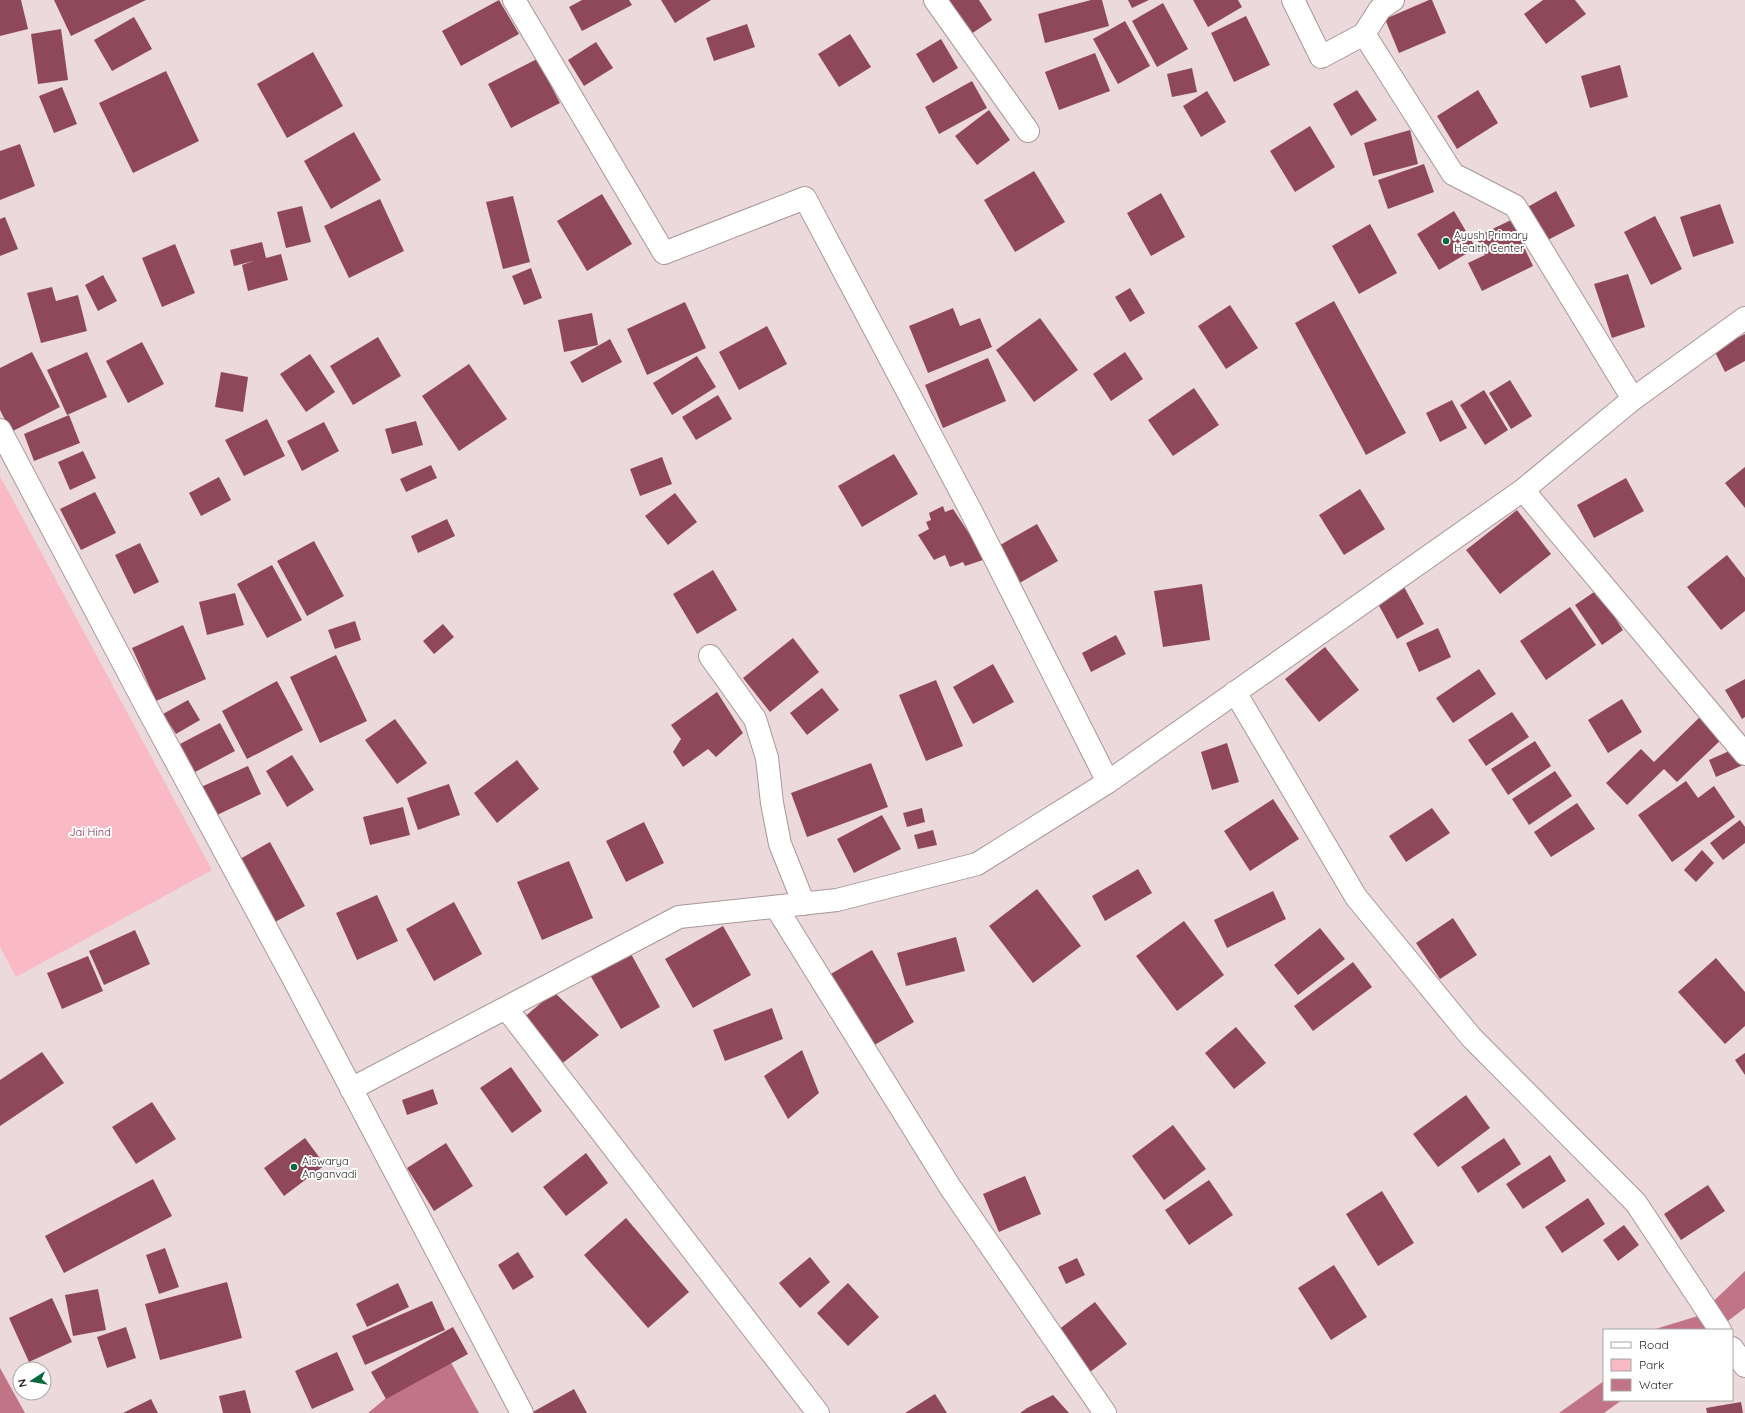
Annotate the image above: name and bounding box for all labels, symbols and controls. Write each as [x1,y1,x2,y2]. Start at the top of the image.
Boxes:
place label: Ayush Primary Health Center [1454,228,1528,255]
marker: Ayush Primary Health Center [1441,236,1451,246]
park label: Jai Hind [69,825,111,839]
place label: Aiswarya Anganvadi [302,1154,357,1181]
marker: Aiswarya Anganvadi [289,1162,299,1172]
legend [1603,1329,1733,1401]
text: Road [1639,1337,1669,1352]
text: Park [1639,1357,1664,1372]
north arrow [12,1361,52,1401]
text: Water [1639,1377,1674,1392]
text: N [15,1378,30,1388]

